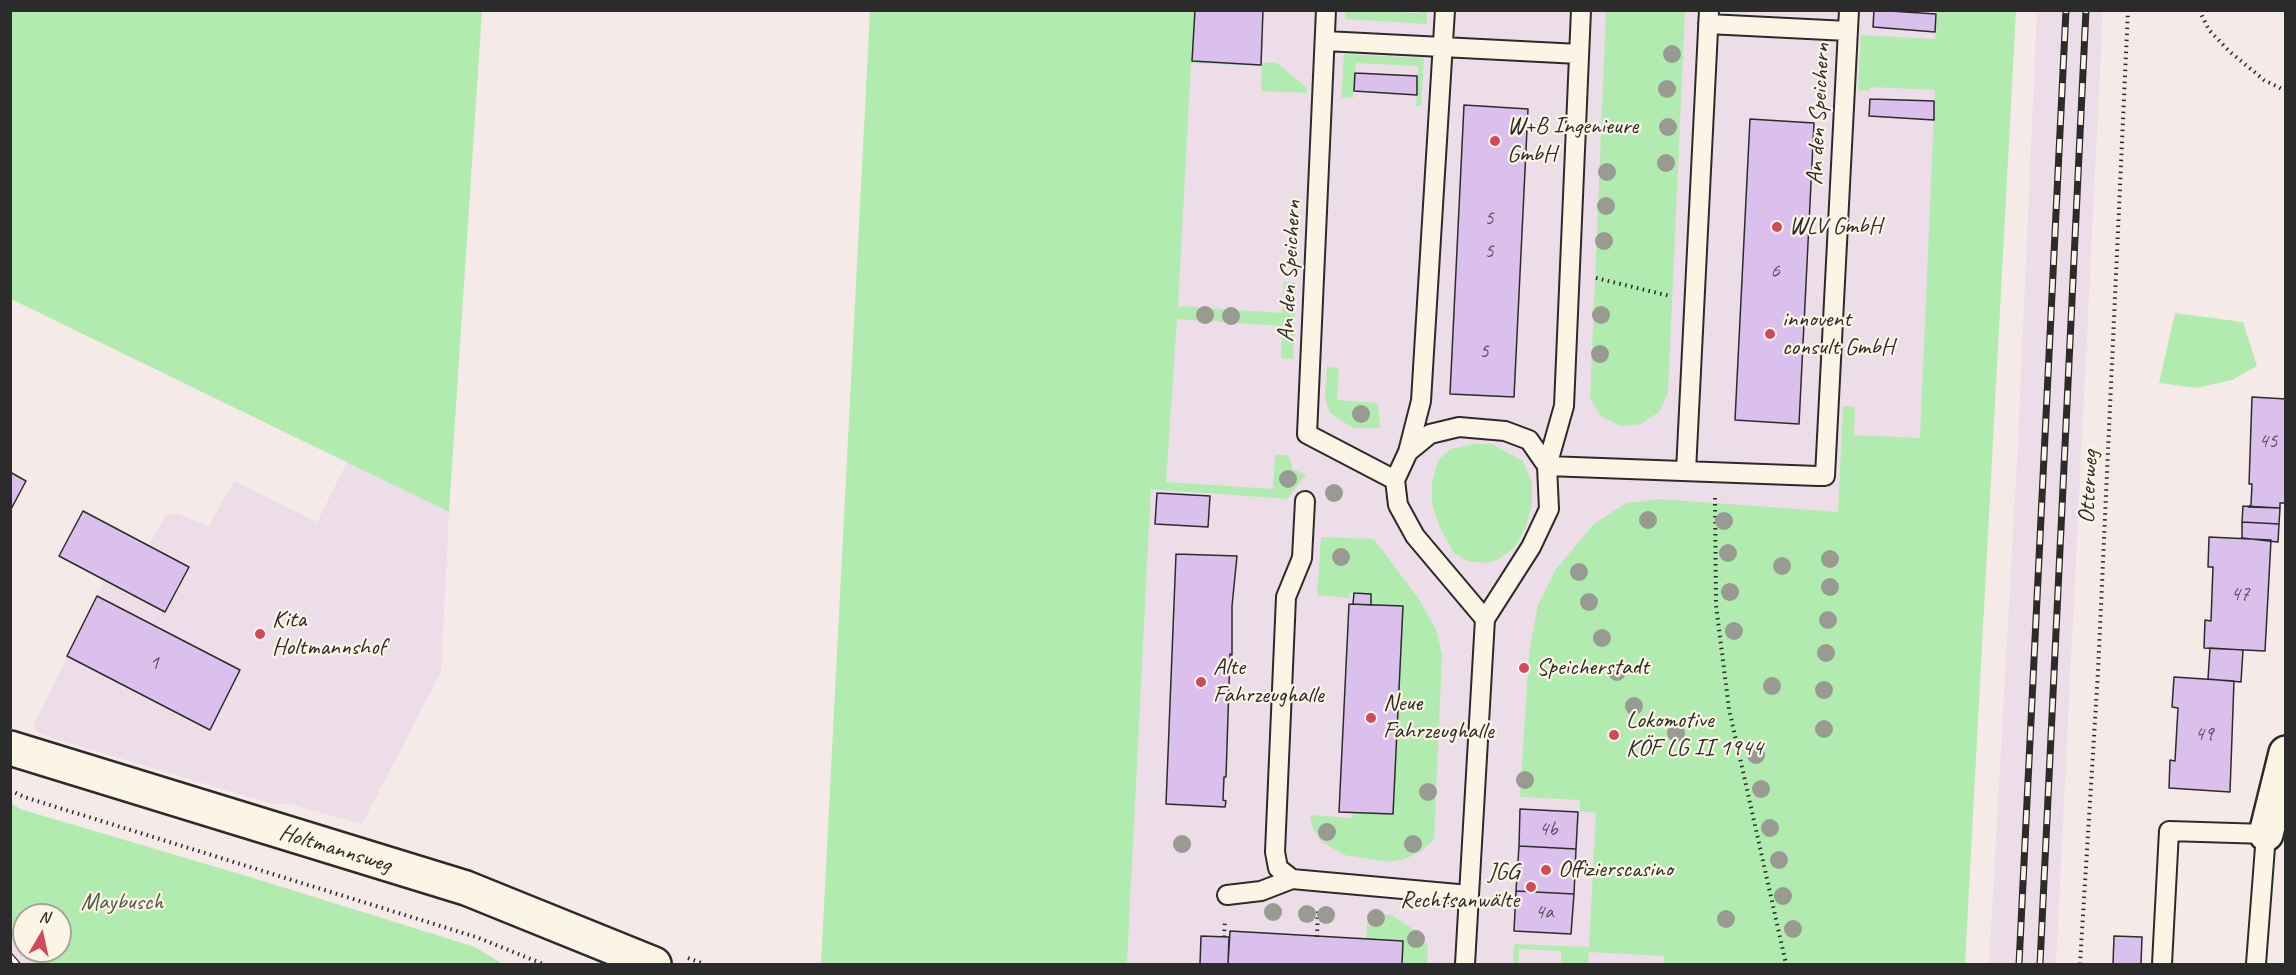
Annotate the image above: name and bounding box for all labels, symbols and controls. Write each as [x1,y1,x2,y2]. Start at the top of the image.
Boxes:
street label: An den Speichern [1801,42,1837,186]
place label: W+B Ingenieure GmbH [1507,113,1638,169]
marker: W+B Ingenieure GmbH [1488,134,1502,148]
street label: An den Speichern [1272,199,1308,343]
house number: 5 [1484,205,1494,231]
place label: WLV GmbH [1789,213,1882,241]
marker: WLV GmbH [1770,220,1784,234]
house number: 5 [1484,238,1494,264]
house number: 6 [1770,258,1780,284]
place label: innovent consult GmbH [1782,306,1894,362]
marker: innovent consult GmbH [1763,327,1777,341]
house number: 5 [1479,338,1489,364]
house number: 45 [2259,428,2277,454]
street label: Otterweg [2073,450,2105,524]
house number: 47 [2231,581,2249,607]
place label: Kita Holtmannshof [272,606,385,662]
marker: Kita Holtmannshof [253,627,267,641]
house number: 1 [149,650,159,676]
place label: Alte Fahrzeughalle [1213,654,1323,710]
place label: Speicherstadt [1536,654,1649,682]
marker: Speicherstadt [1517,661,1531,675]
marker: Alte Fahrzeughalle [1194,675,1208,689]
place label: Neue Fahrzeughalle [1383,690,1493,746]
place label: Lokomotive KÖF LG II 1944 [1626,707,1763,763]
marker: Neue Fahrzeughalle [1364,711,1378,725]
house number: 49 [2195,721,2213,747]
marker: Lokomotive KÖF LG II 1944 [1607,728,1621,742]
house number: 4b [1539,816,1557,842]
street label: Holtmannsweg [276,818,394,880]
place label: Offizierscasino [1558,856,1673,884]
place label: JGG Rechtsanwälte [1400,859,1519,915]
marker: Offizierscasino [1539,863,1553,877]
marker: JGG Rechtsanwälte [1524,880,1538,894]
park label: Maybusch [81,889,163,917]
house number: 4a [1535,899,1553,925]
north arrow [12,903,72,963]
text: N [38,907,51,928]

